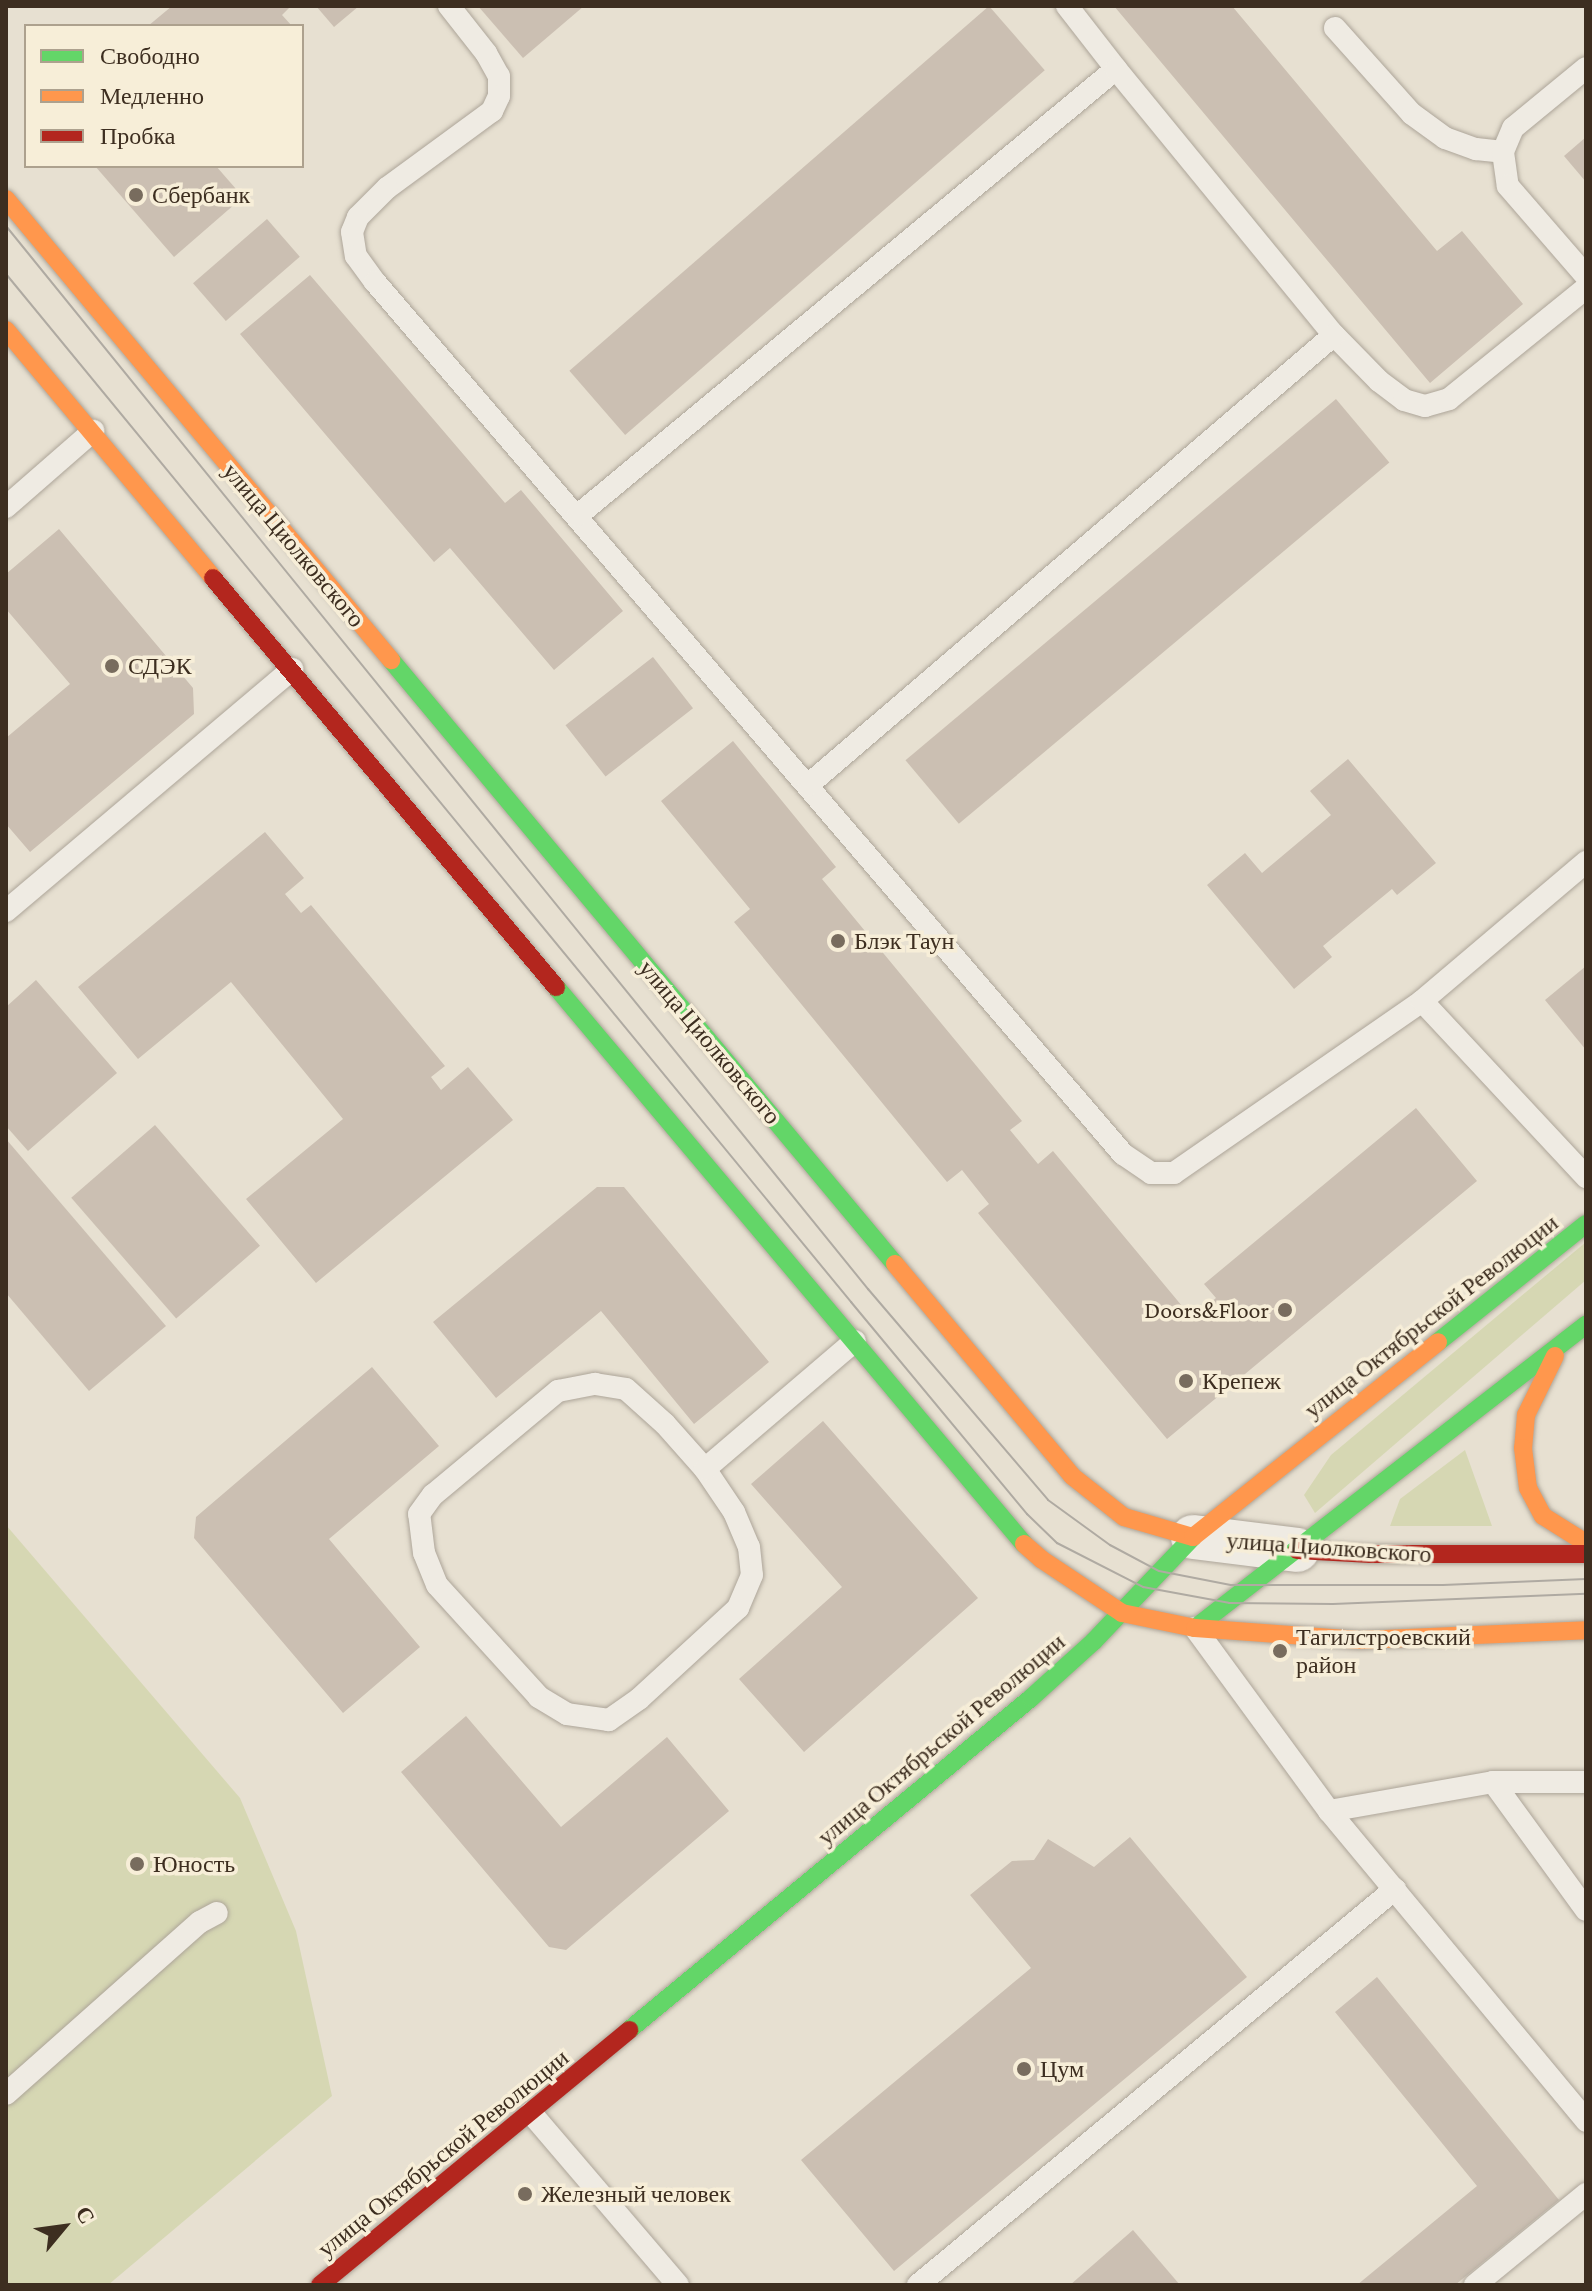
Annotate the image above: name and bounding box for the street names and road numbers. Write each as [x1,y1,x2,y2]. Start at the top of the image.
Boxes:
street label: улица Циолковского [217,457,371,633]
street label: улица Циолковского [633,954,787,1130]
street label: улица Октябрьской Революции [1298,1208,1564,1424]
street label: улица Циолковского [1225,1525,1433,1569]
street label: улица Октябрьской Революции [811,1627,1071,1851]
street label: улица Октябрьской Революции [312,2043,574,2263]

